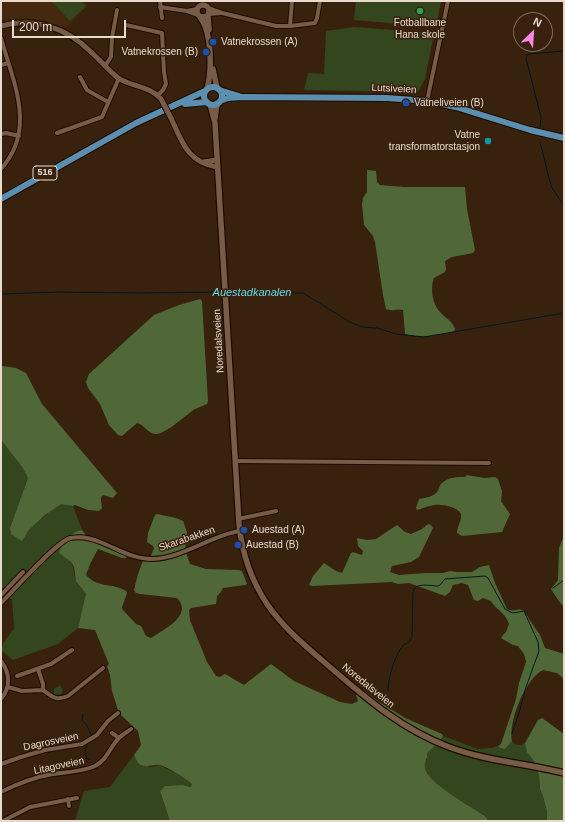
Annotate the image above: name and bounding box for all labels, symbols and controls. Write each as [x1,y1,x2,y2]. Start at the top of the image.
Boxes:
marker: Fotballbane Hana skole [415,6,425,16]
scale bar [14,12,128,38]
north arrow [513,12,553,52]
text: N [532,15,544,29]
place label: Fotballbane Hana skole [394,17,446,40]
text: 200 m [19,20,52,34]
place label: Vatnekrossen (A) [221,36,298,48]
marker: Vatnekrossen (A) [208,37,218,47]
place label: Vatnekrossen (B) [121,46,198,58]
marker: Vatnekrossen (B) [201,47,211,57]
street label: Lutsiveien [371,82,417,96]
place label: Vatneliveien (B) [414,97,484,109]
marker: Vatneliveien (B) [401,98,411,108]
place label: Vatne transformatorstasjon [389,129,480,152]
marker: Vatne transformatorstasjon [483,136,493,146]
road number: 516 [33,166,57,180]
water label: Auestadkanalen [213,286,291,300]
street label: Noredalsveien [211,309,227,373]
street label: Skarabakken [157,524,217,554]
place label: Auestad (A) [252,524,305,536]
marker: Auestad (A) [239,525,249,535]
place label: Auestad (B) [246,539,299,551]
marker: Auestad (B) [233,540,243,550]
street label: Noredalsveien [339,661,397,711]
street label: Dagrosveien [22,730,80,754]
street label: Litagoveien [33,755,85,777]

